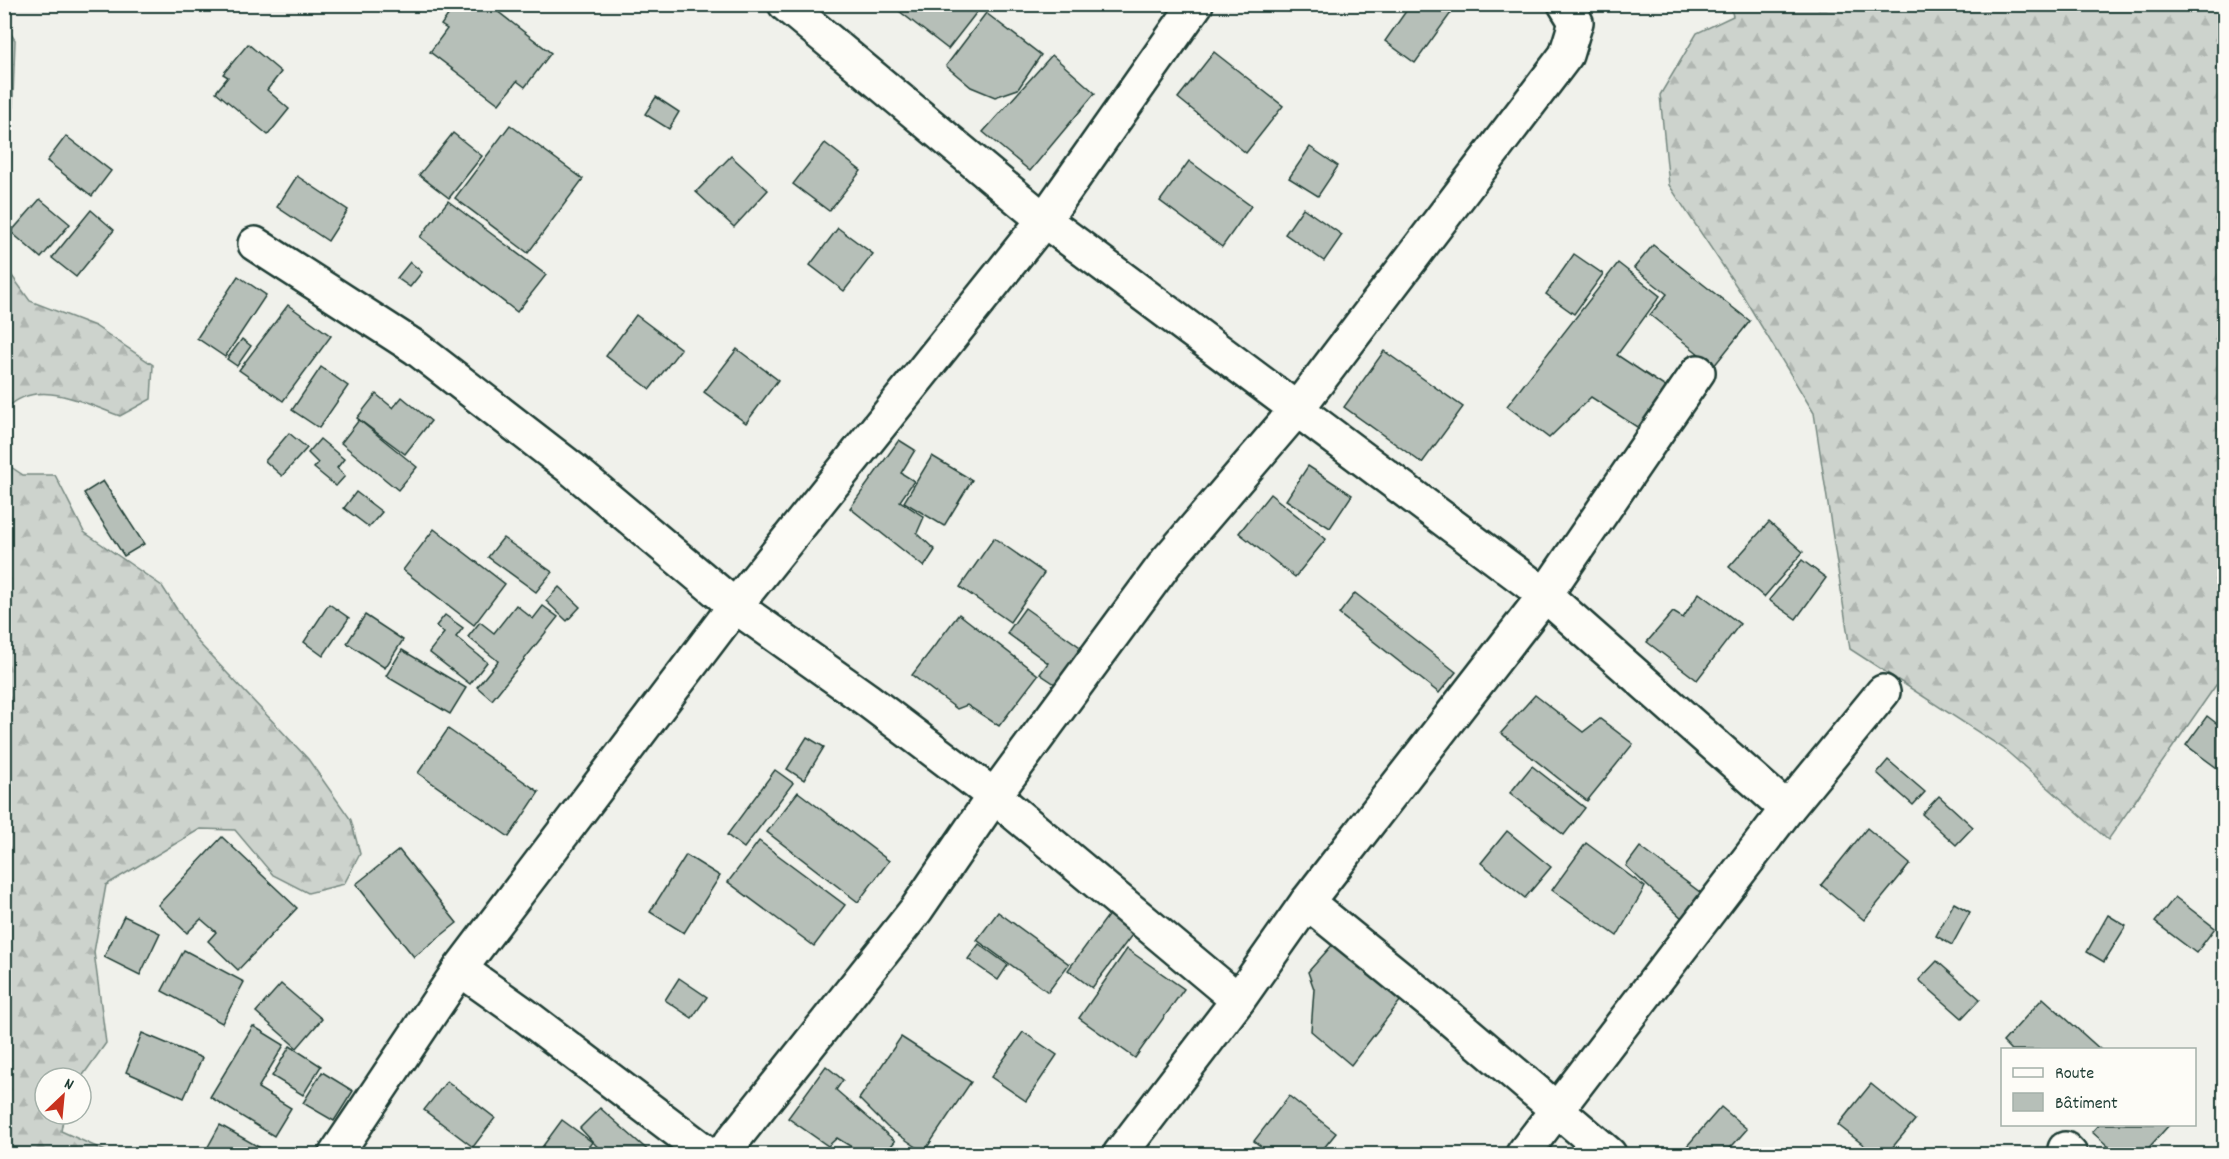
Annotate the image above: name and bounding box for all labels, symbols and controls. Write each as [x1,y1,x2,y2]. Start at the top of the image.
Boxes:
legend [2001,1048,2196,1126]
text: Route [2055,1062,2094,1087]
north arrow [33,1066,93,1126]
text: N [60,1073,77,1097]
text: Bâtiment [2055,1092,2118,1117]

